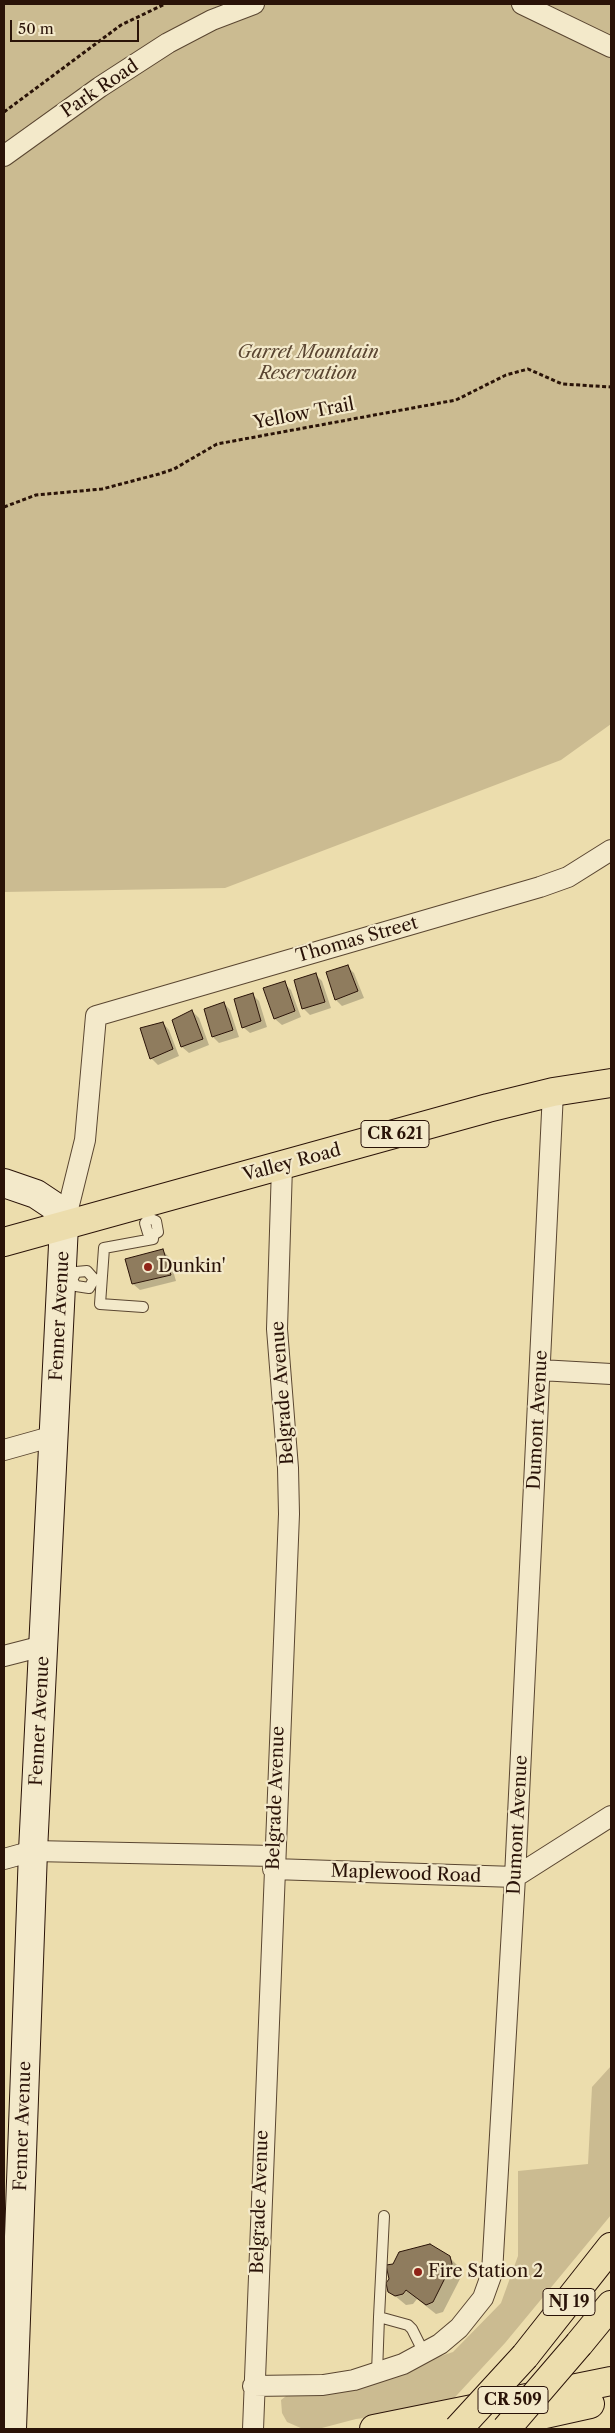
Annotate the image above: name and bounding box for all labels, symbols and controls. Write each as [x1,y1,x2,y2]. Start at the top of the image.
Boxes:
scale bar [12,10,141,42]
text: 50 m [18,19,54,38]
street label: Park Road [57,55,143,123]
park label: Garret Mountain Reservation [237,342,379,384]
street label: Yellow Trail [252,394,356,434]
street label: Thomas Street [294,912,420,968]
road number: CR 621 [361,1120,429,1148]
street label: Valley Road [241,1140,343,1186]
street label: Fenner Avenue [46,1251,74,1381]
place label: Dunkin' [158,1256,226,1278]
marker: Dunkin' [142,1261,154,1273]
street label: Belgrade Avenue [267,1320,299,1466]
street label: Dumont Avenue [524,1350,552,1490]
street label: Fenner Avenue [26,1656,54,1786]
street label: Belgrade Avenue [263,1726,289,1870]
street label: Dumont Avenue [504,1755,532,1895]
street label: Maplewood Road [330,1861,482,1887]
street label: Fenner Avenue [10,2061,36,2191]
street label: Belgrade Avenue [247,2130,273,2274]
place label: Fire Station 2 [428,2261,543,2283]
marker: Fire Station 2 [412,2266,424,2278]
road number: NJ 19 [543,2288,595,2316]
road number: CR 509 [478,2386,548,2414]

